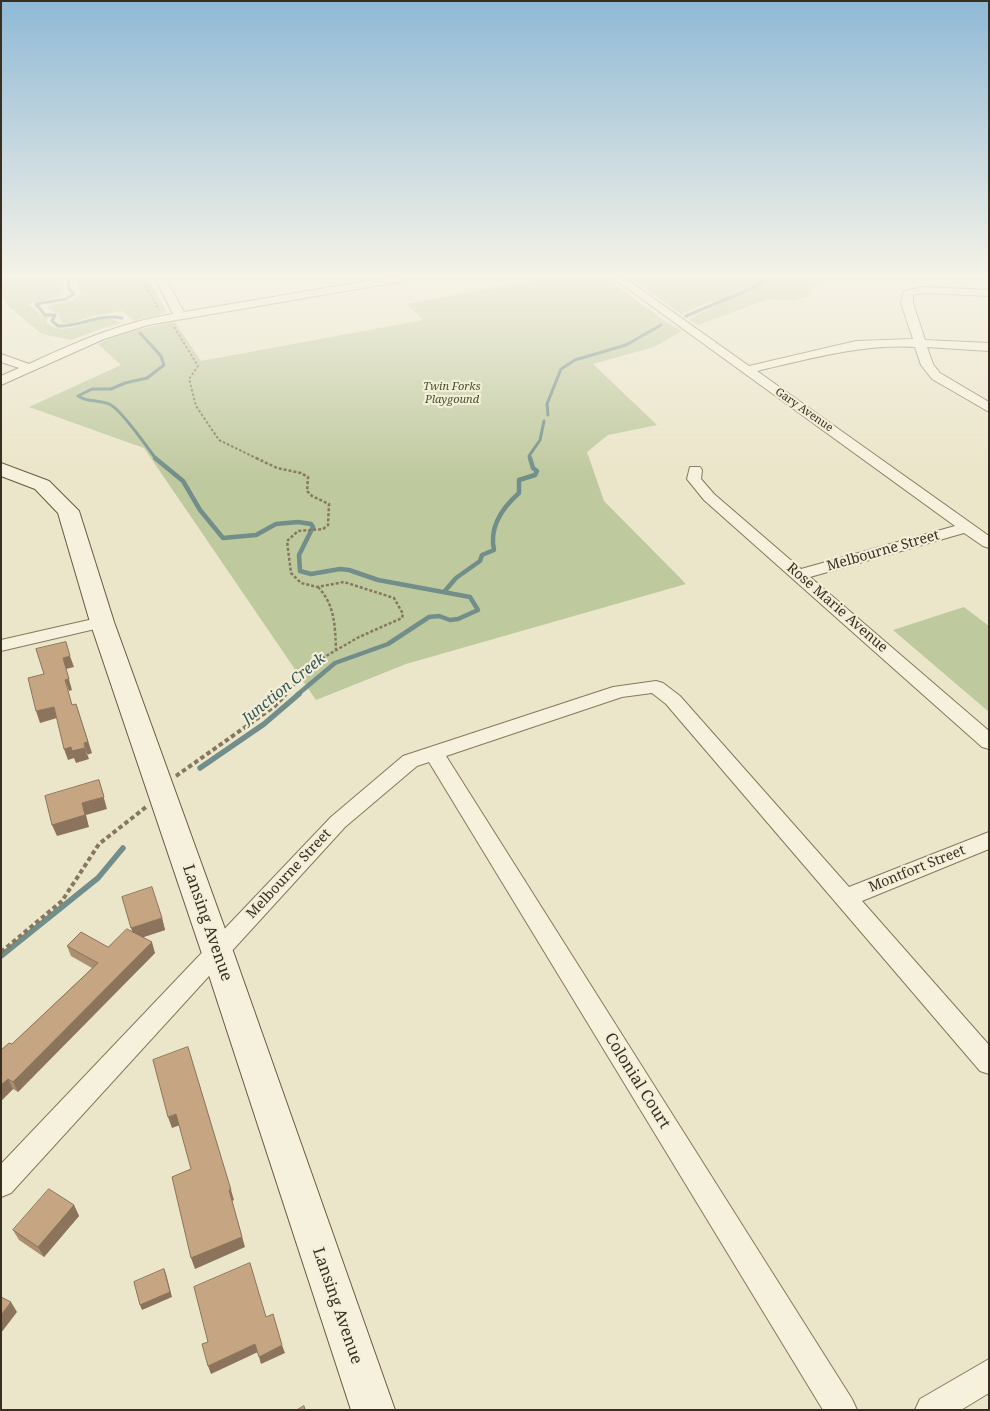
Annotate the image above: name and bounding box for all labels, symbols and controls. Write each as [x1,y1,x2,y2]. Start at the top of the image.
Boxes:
park label: Twin Forks Playgound [423,380,481,406]
street label: Gary Avenue [773,385,835,435]
street label: Melbourne Street [825,527,941,575]
street label: Rose Marie Avenue [783,560,891,656]
water label: Junction Creek [239,650,329,728]
street label: Melbourne Street [243,826,335,922]
street label: Montfort Street [866,842,968,896]
street label: Lansing Avenue [178,862,236,984]
street label: Colonial Court [600,1030,674,1132]
street label: Lansing Avenue [308,1245,366,1367]

